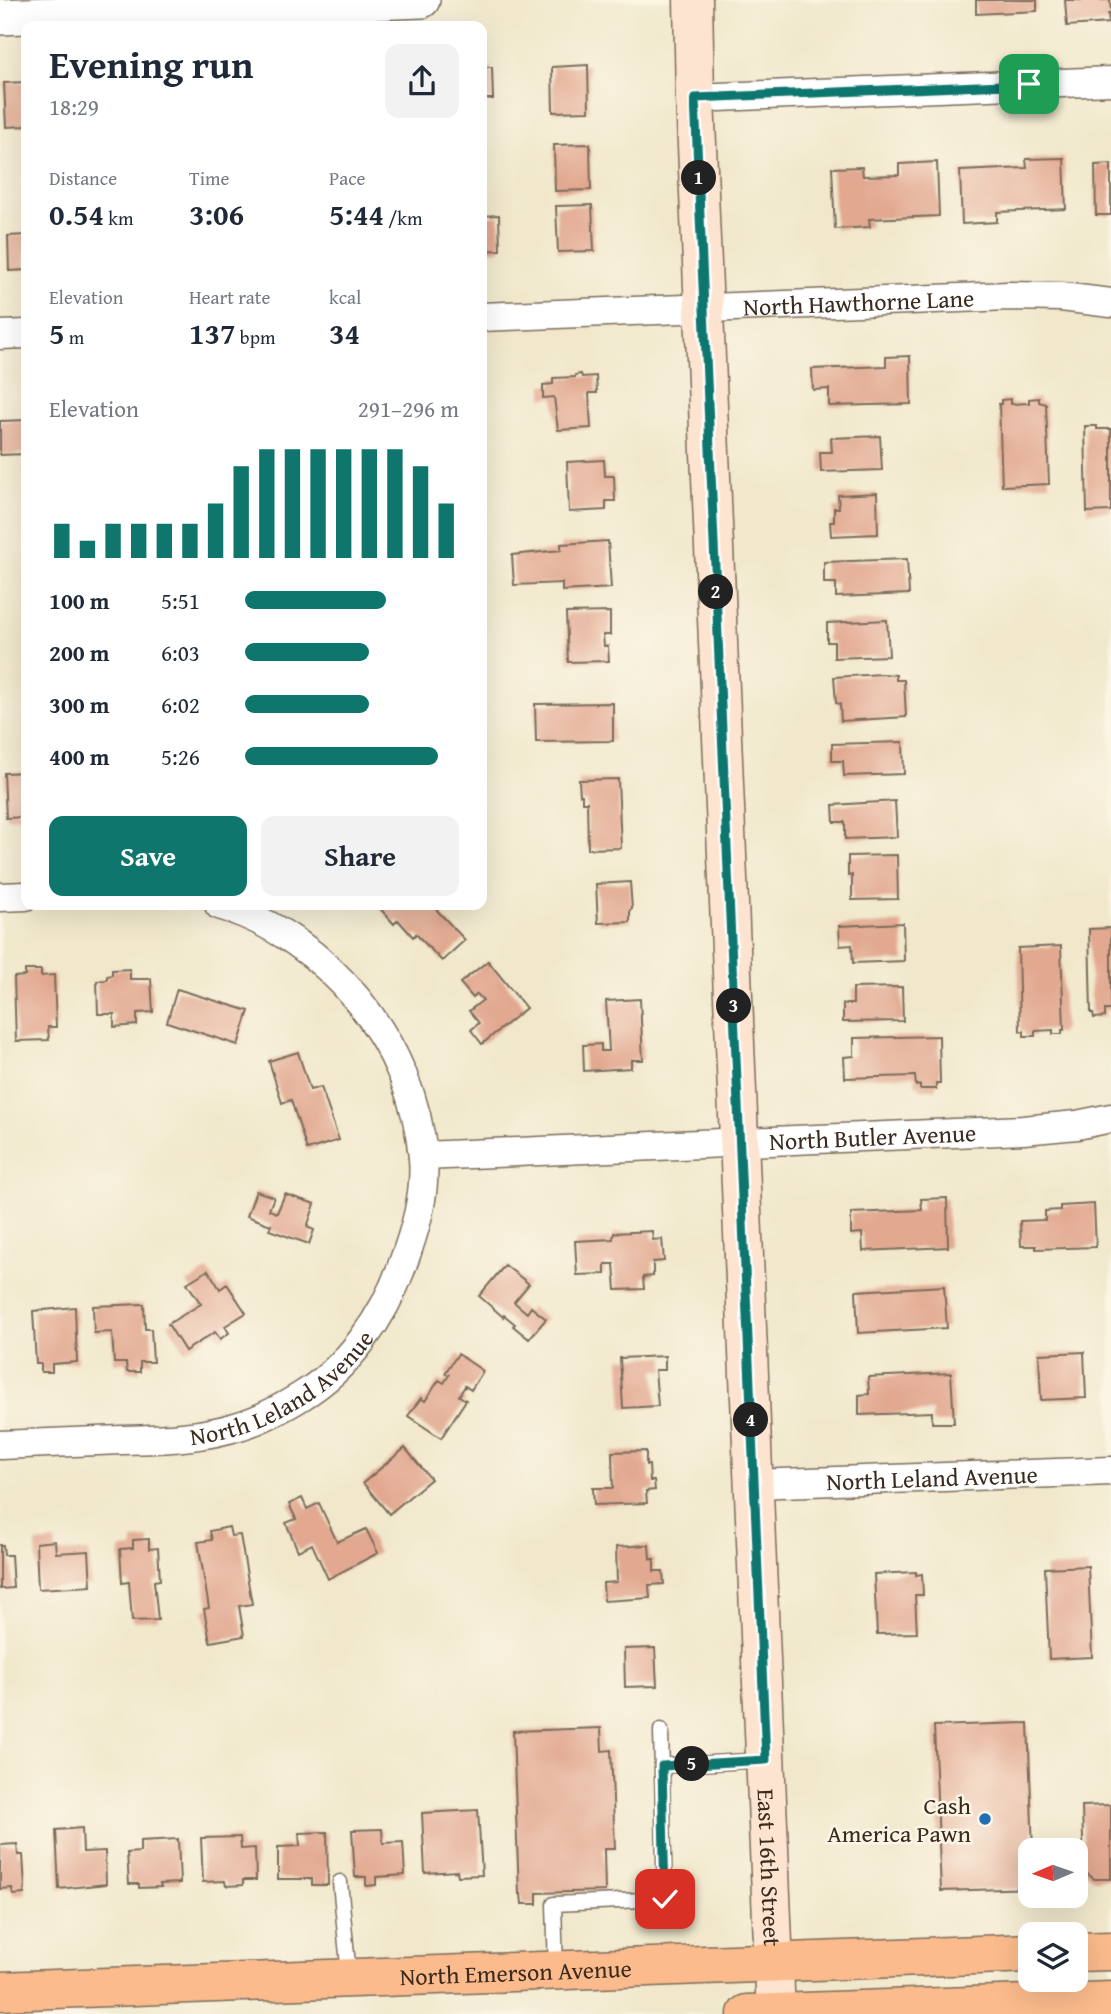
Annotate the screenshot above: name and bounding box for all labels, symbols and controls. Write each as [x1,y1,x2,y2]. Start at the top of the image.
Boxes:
text: Evening run [49,36,253,92]
button: share [385,44,459,118]
pin [999,54,1059,114]
icon: arrive [1010,65,1048,103]
text: 18:29 [49,90,99,123]
pin: 1 [682,160,716,196]
text: 1 [694,163,703,191]
text: Distance [49,164,117,192]
text: Time [189,164,229,192]
text: Pace [329,164,366,192]
text: 0.54 [49,192,104,236]
text: 3:06 [189,192,244,236]
text: 5:44 [329,192,384,236]
text: km [104,204,133,232]
text: /km [384,204,422,232]
street label: North Hawthorne Lane [743,280,975,324]
text: Elevation [49,283,123,311]
text: Heart rate [189,283,270,311]
text: kcal [329,283,361,311]
text: 5 [49,311,65,355]
text: 137 [189,311,236,355]
text: 34 [329,311,360,355]
text: m [65,323,84,351]
text: bpm [236,323,275,351]
text: Elevation [49,392,139,425]
text: 291–296 m [358,392,459,425]
pin: 2 [698,574,734,610]
text: 2 [711,577,720,605]
text: 100 m [49,584,110,617]
text: 5:51 [161,584,200,617]
text: 200 m [49,636,110,669]
text: 6:03 [161,636,200,669]
text: 300 m [49,688,110,721]
text: 6:02 [161,688,200,721]
text: 400 m [49,740,110,773]
text: 5:26 [161,740,200,773]
button: Save [49,816,247,896]
button: Share [261,816,459,896]
pin: 3 [716,988,752,1024]
text: 3 [729,991,738,1019]
street label: North Butler Avenue [768,1115,977,1158]
street label: North Leland Avenue [188,1323,382,1454]
pin: 4 [734,1402,768,1438]
text: 4 [746,1405,755,1433]
street label: North Leland Avenue [826,1456,1038,1499]
pin: 5 [674,1746,710,1782]
text: 5 [687,1749,696,1777]
street label: East 16th Street [749,1788,791,1948]
place label: Cash America Pawn [827,1788,972,1851]
marker: Cash America Pawn [977,1811,993,1827]
north arrow [1018,1838,1088,1908]
map controls [1018,1838,1088,1992]
pin [635,1869,695,1929]
icon: check [646,1880,684,1918]
button: layers [1018,1922,1088,1992]
street label: North Emerson Avenue [399,1950,632,1994]

